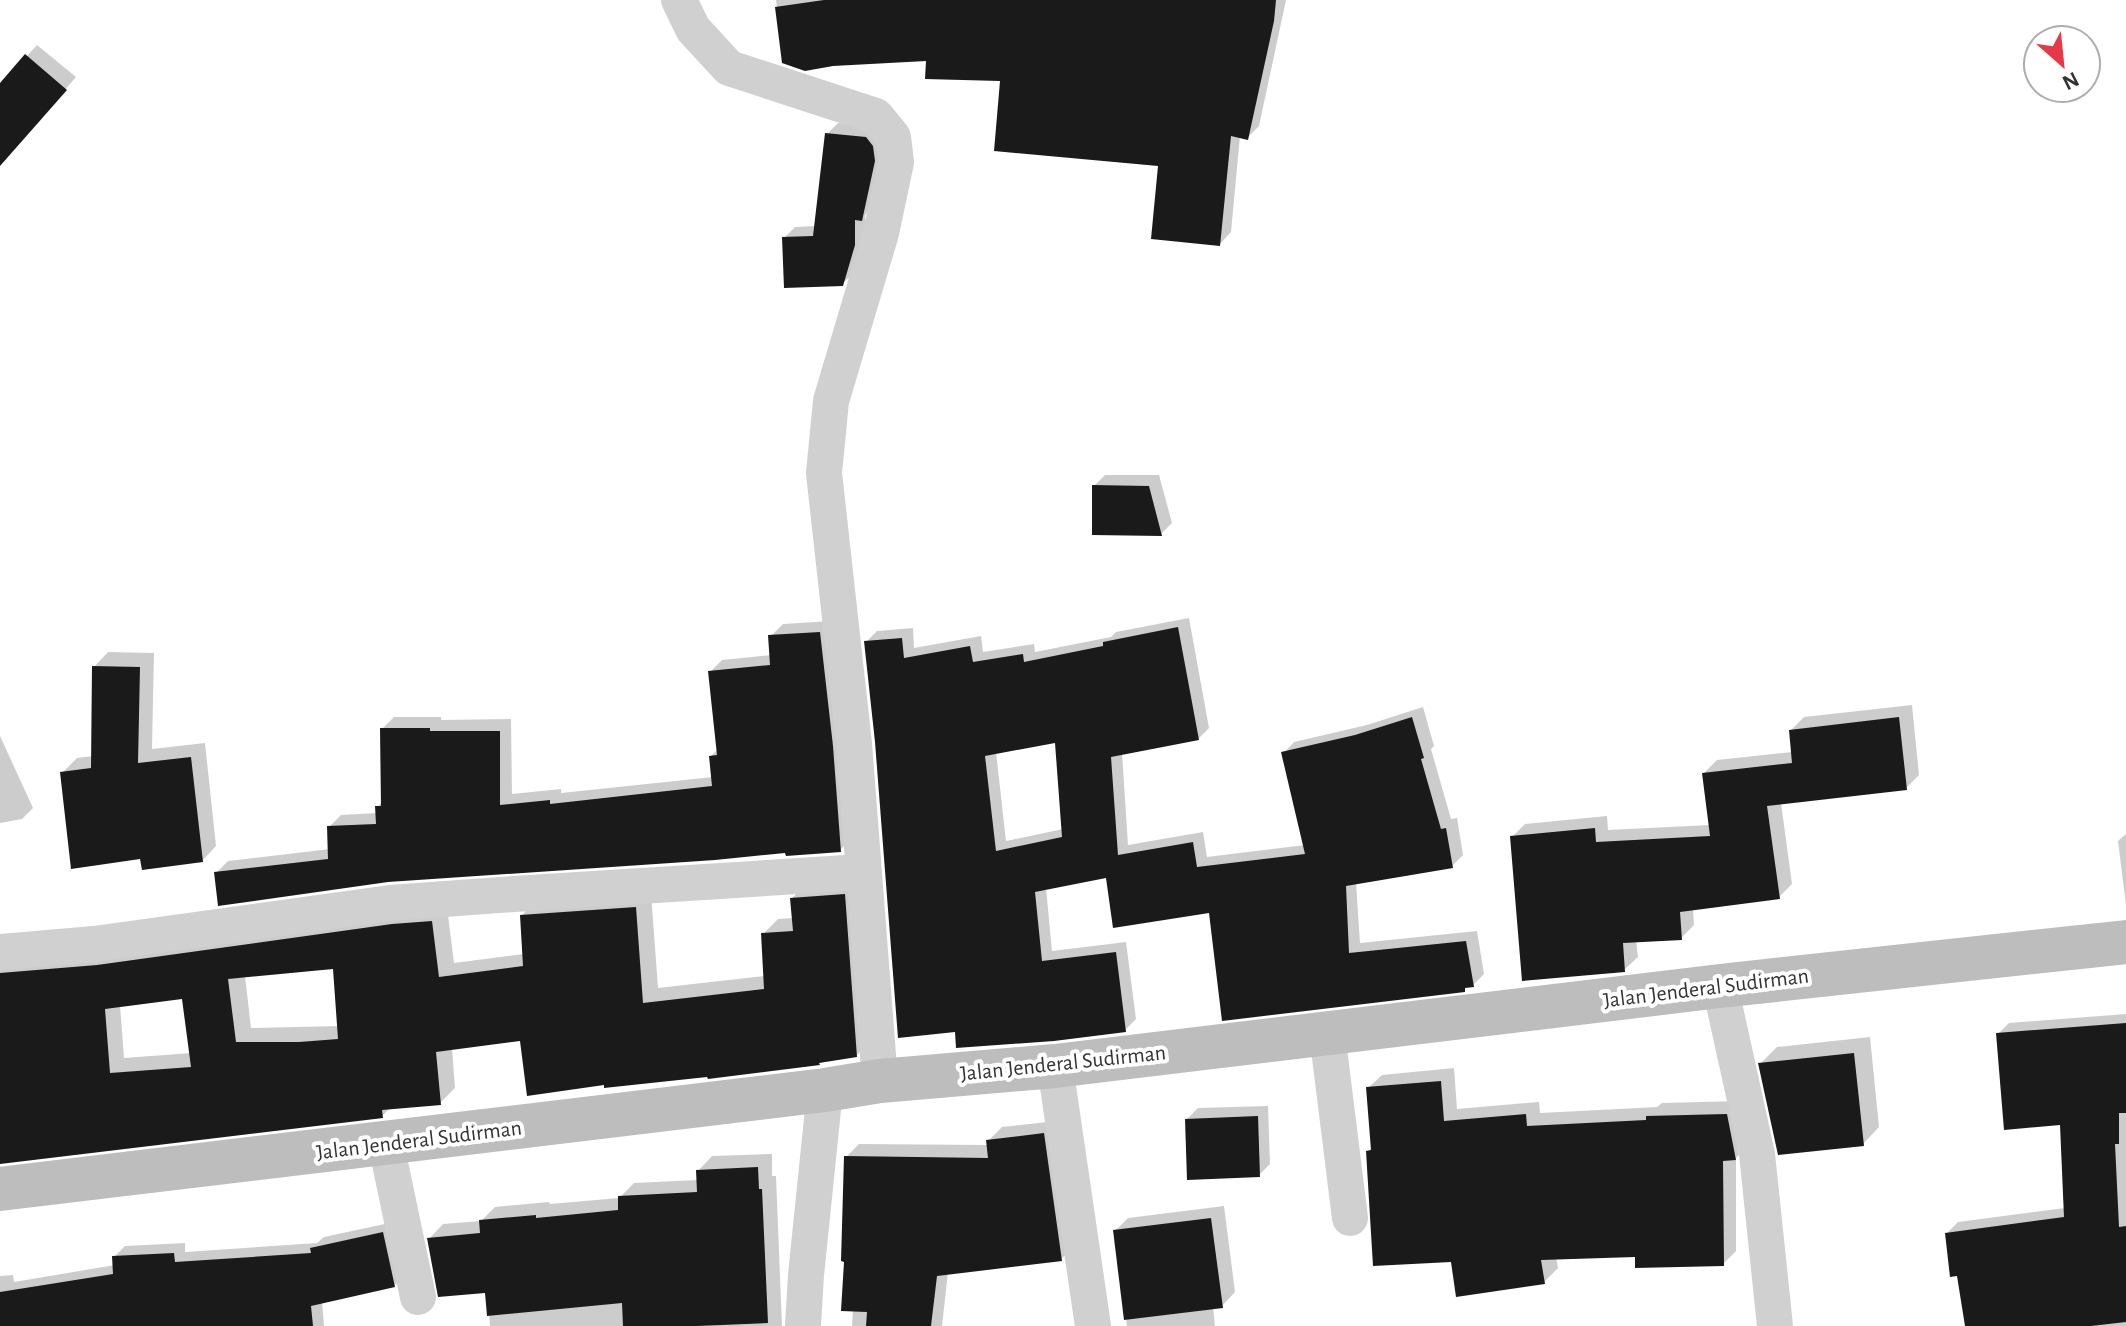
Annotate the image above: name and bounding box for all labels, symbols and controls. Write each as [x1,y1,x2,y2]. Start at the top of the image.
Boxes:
north arrow [2022,24,2102,104]
text: N [2059,68,2082,94]
street label: Jalan Jenderal Sudirman [1602,964,1810,1012]
street label: Jalan Jenderal Sudirman [959,1041,1167,1085]
street label: Jalan Jenderal Sudirman [315,1116,523,1164]

